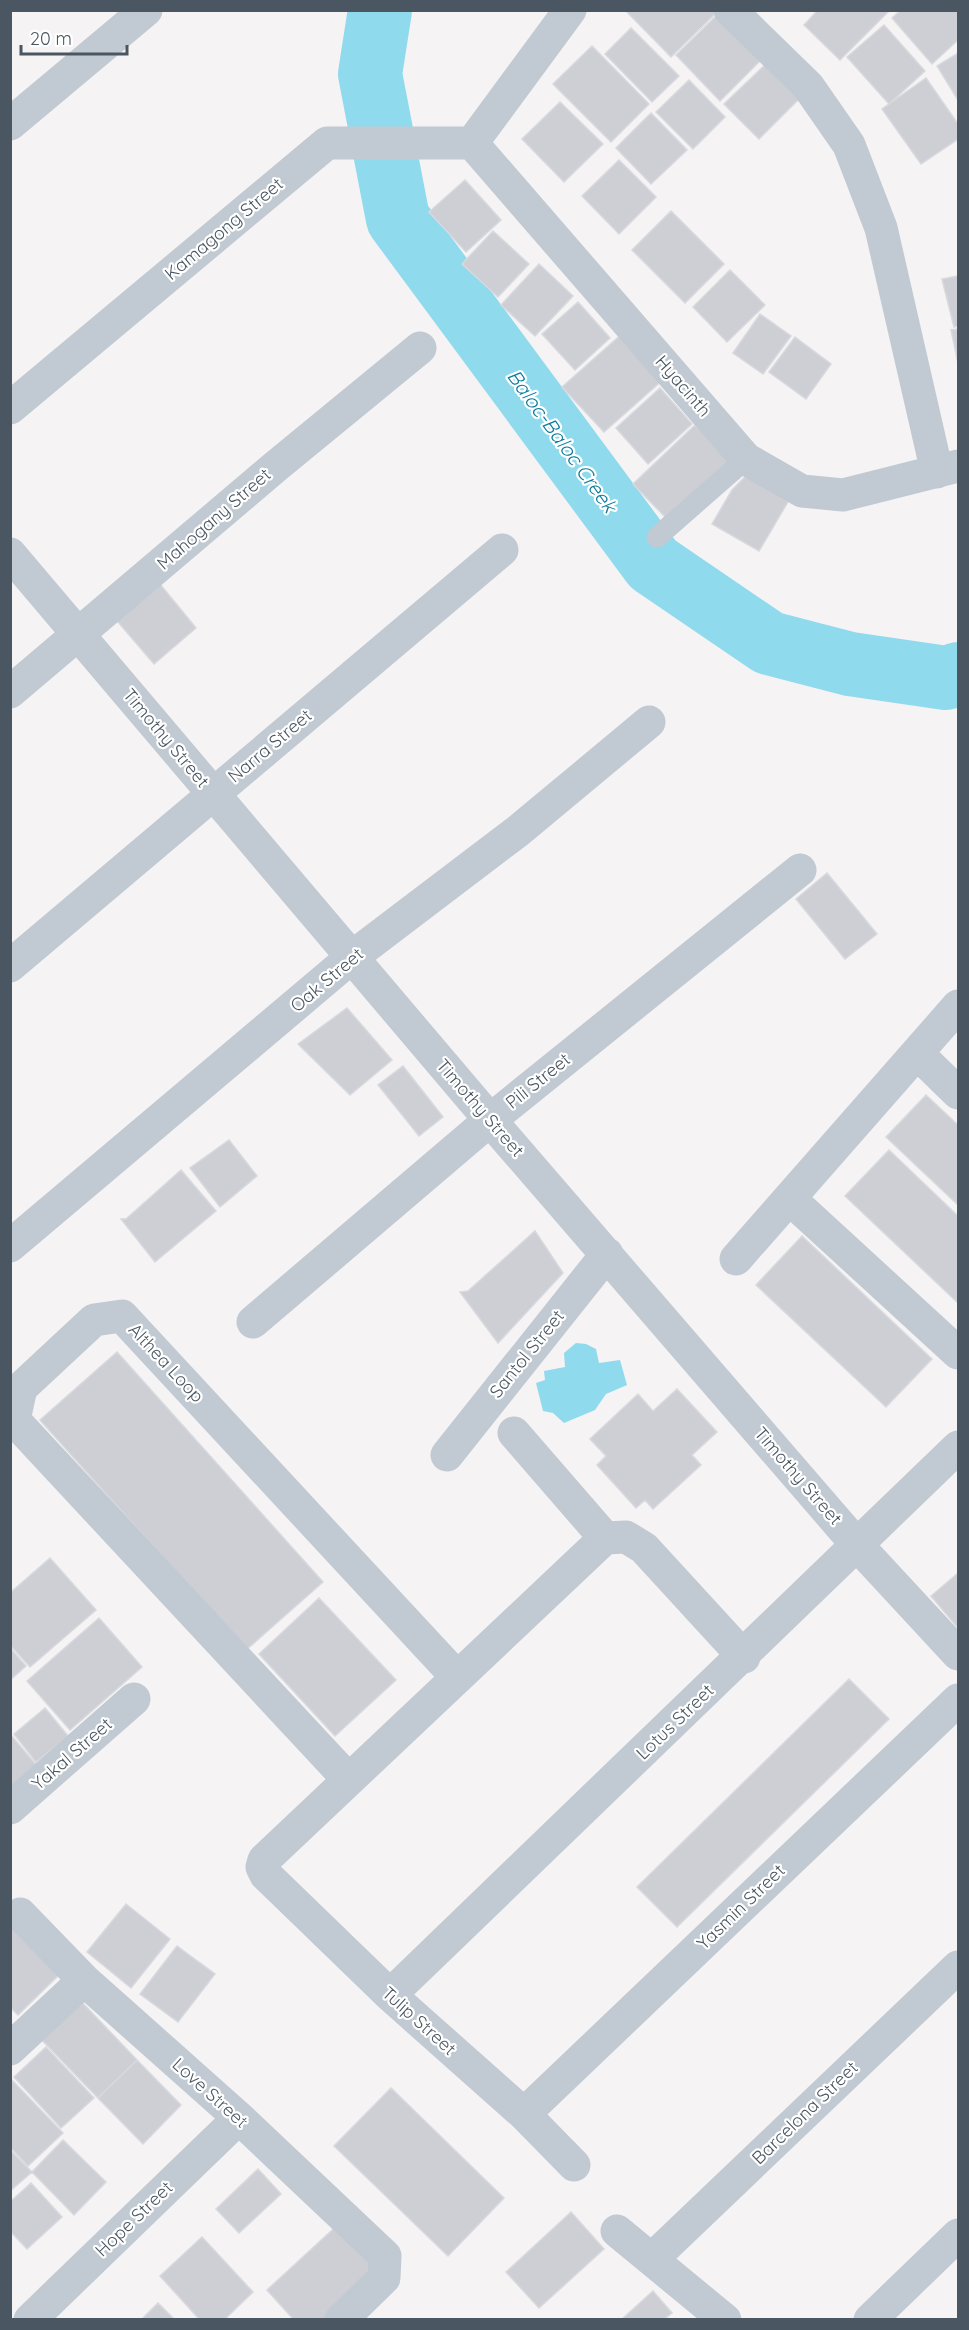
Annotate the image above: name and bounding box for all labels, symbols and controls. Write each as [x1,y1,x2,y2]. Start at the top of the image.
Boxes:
scale bar [21,18,128,56]
text: 20 m [30,27,72,50]
street label: Kamagong Street [160,172,288,285]
street label: Hyacinth [650,350,716,421]
water label: Baloc-Baloc Creek [502,364,624,519]
street label: Mahogany Street [152,463,275,574]
street label: Timothy Street [118,683,215,792]
street label: Narra Street [223,704,316,787]
street label: Oak Street [285,942,368,1017]
street label: Pili Street [501,1048,575,1114]
street label: Timothy Street [431,1054,529,1161]
street label: Santol Street [484,1305,569,1402]
street label: Althea Loop [124,1318,209,1407]
street label: Timothy Street [749,1422,847,1529]
street label: Lotus Street [631,1679,718,1764]
street label: Yakal Street [27,1712,117,1795]
street label: Yasmin Street [692,1859,790,1954]
street label: Tulip Street [377,1981,461,2060]
street label: Love Street [168,2053,253,2133]
street label: Barcelona Street [747,2056,863,2169]
street label: Hope Street [90,2176,177,2261]

